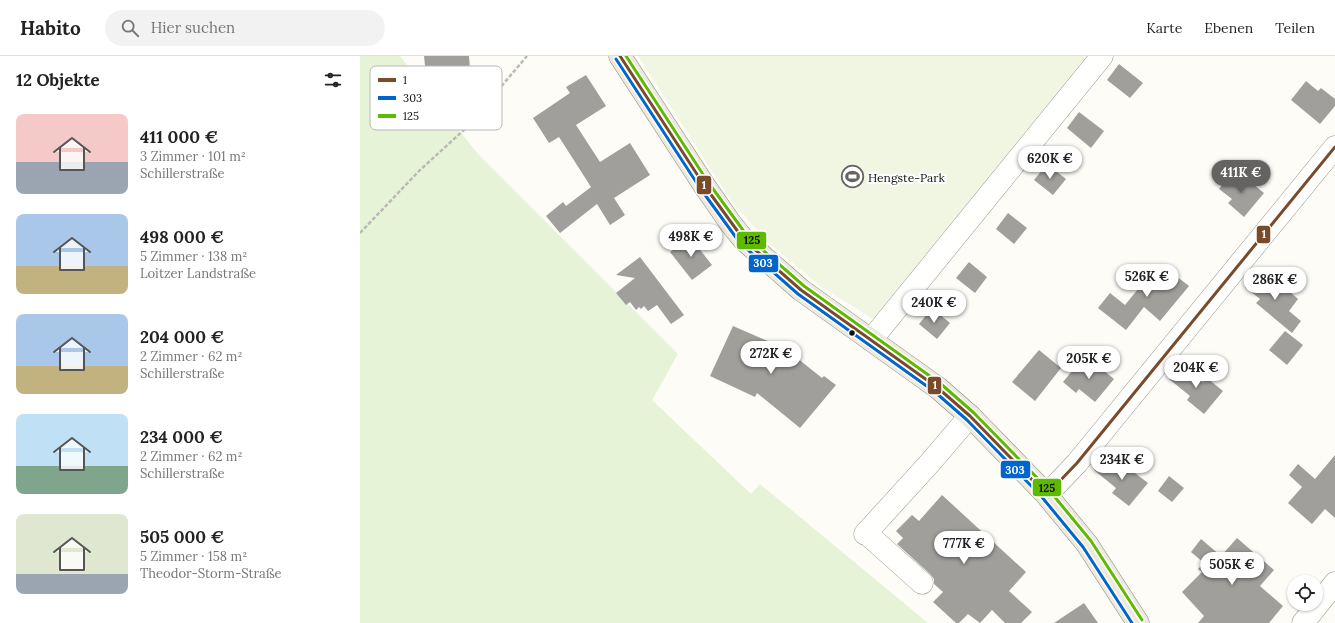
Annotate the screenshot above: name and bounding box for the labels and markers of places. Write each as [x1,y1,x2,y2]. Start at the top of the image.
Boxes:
pin: 620K € [1017,146,1083,180]
pin: 411K € [1208,160,1274,194]
sports icon: Hengste-Park [839,164,865,190]
place label: Hengste-Park [868,170,945,185]
pin: 498K € [658,224,724,258]
pin: 526K € [1114,264,1180,298]
pin: 286K € [1242,267,1308,301]
pin: 240K € [901,290,967,324]
unlabelled marker [847,328,857,338]
pin: 272K € [738,341,804,375]
pin: 205K € [1056,346,1122,380]
pin: 204K € [1163,355,1229,389]
pin: 234K € [1089,447,1155,481]
pin: 777K € [931,531,997,565]
pin: 505K € [1199,552,1265,586]

